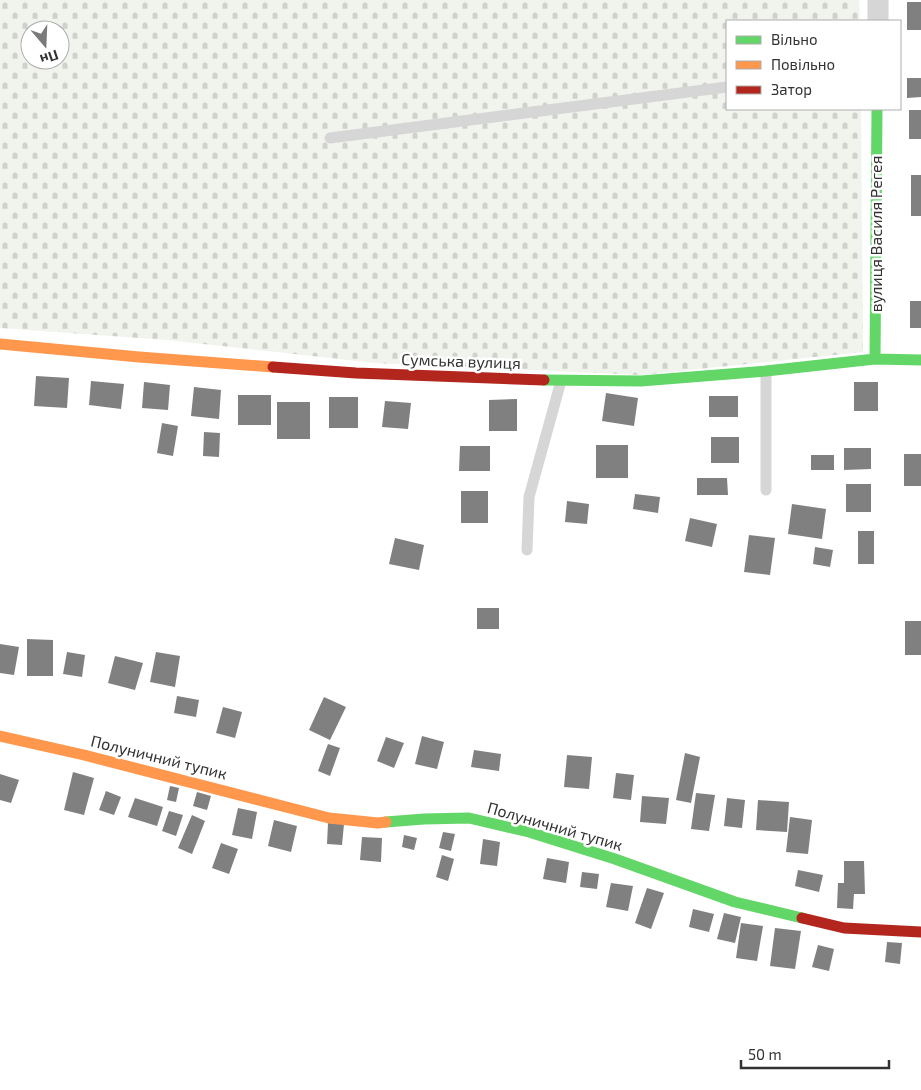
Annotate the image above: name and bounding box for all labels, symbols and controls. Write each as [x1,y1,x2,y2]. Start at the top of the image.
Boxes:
north arrow [20,20,70,70]
legend [726,20,901,110]
text: Вільно [771,30,818,48]
text: Пн [38,47,61,69]
text: Повільно [771,55,835,73]
text: Затор [771,80,812,98]
street label: вулиця Василя Регея [866,156,886,312]
street label: Сумська вулиця [401,349,521,373]
street label: Полуничний тупик [89,730,230,784]
street label: Полуничний тупик [485,797,625,855]
scale bar [741,1038,888,1070]
text: 50 m [748,1045,782,1063]

